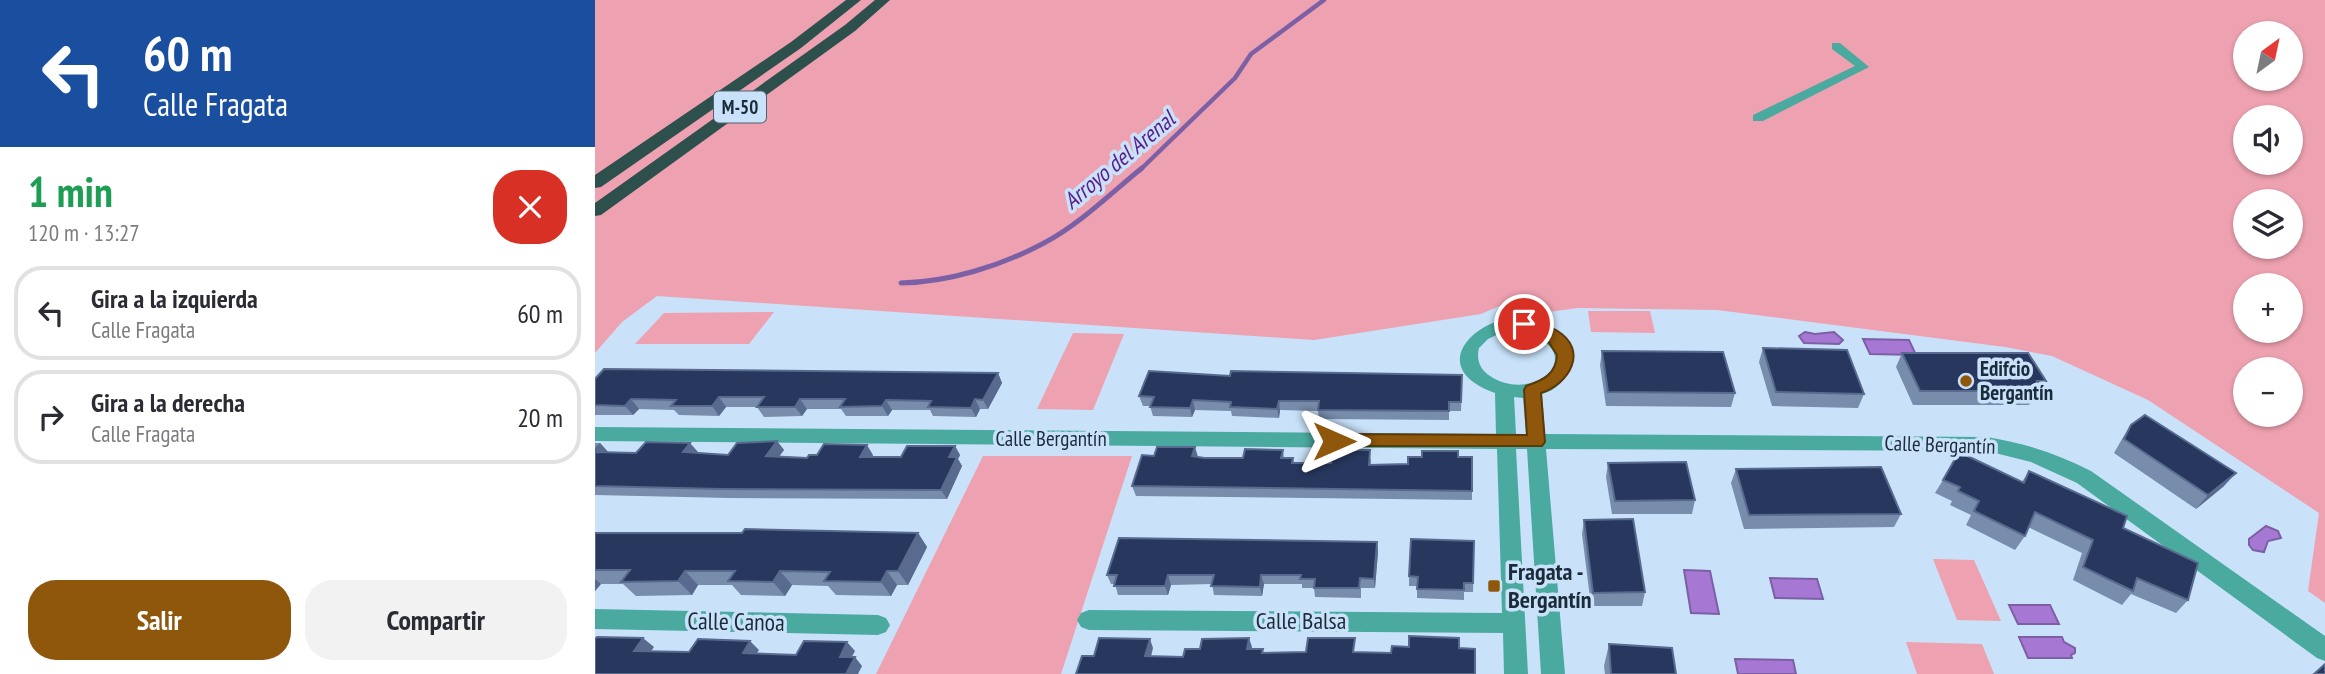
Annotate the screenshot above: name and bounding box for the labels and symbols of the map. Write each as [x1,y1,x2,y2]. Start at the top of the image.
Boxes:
north arrow [2233,21,2303,91]
road number: M-50 [714,92,766,122]
water label: Arroyo del Arenal [1057,103,1183,215]
pin [1494,294,1554,354]
place label: Edifcio Bergantín [1980,355,2053,406]
marker: Edifcio Bergantín [1958,373,1974,389]
position arrow [1297,404,1371,478]
street label: Calle Bergantín [995,425,1107,452]
street label: Calle Bergantín [1884,429,1996,460]
place label: Fragata - Bergantín [1508,556,1592,615]
marker: Fragata - Bergantín [1486,578,1502,594]
street label: Calle Canoa [687,605,785,638]
street label: Calle Balsa [1256,605,1346,636]

